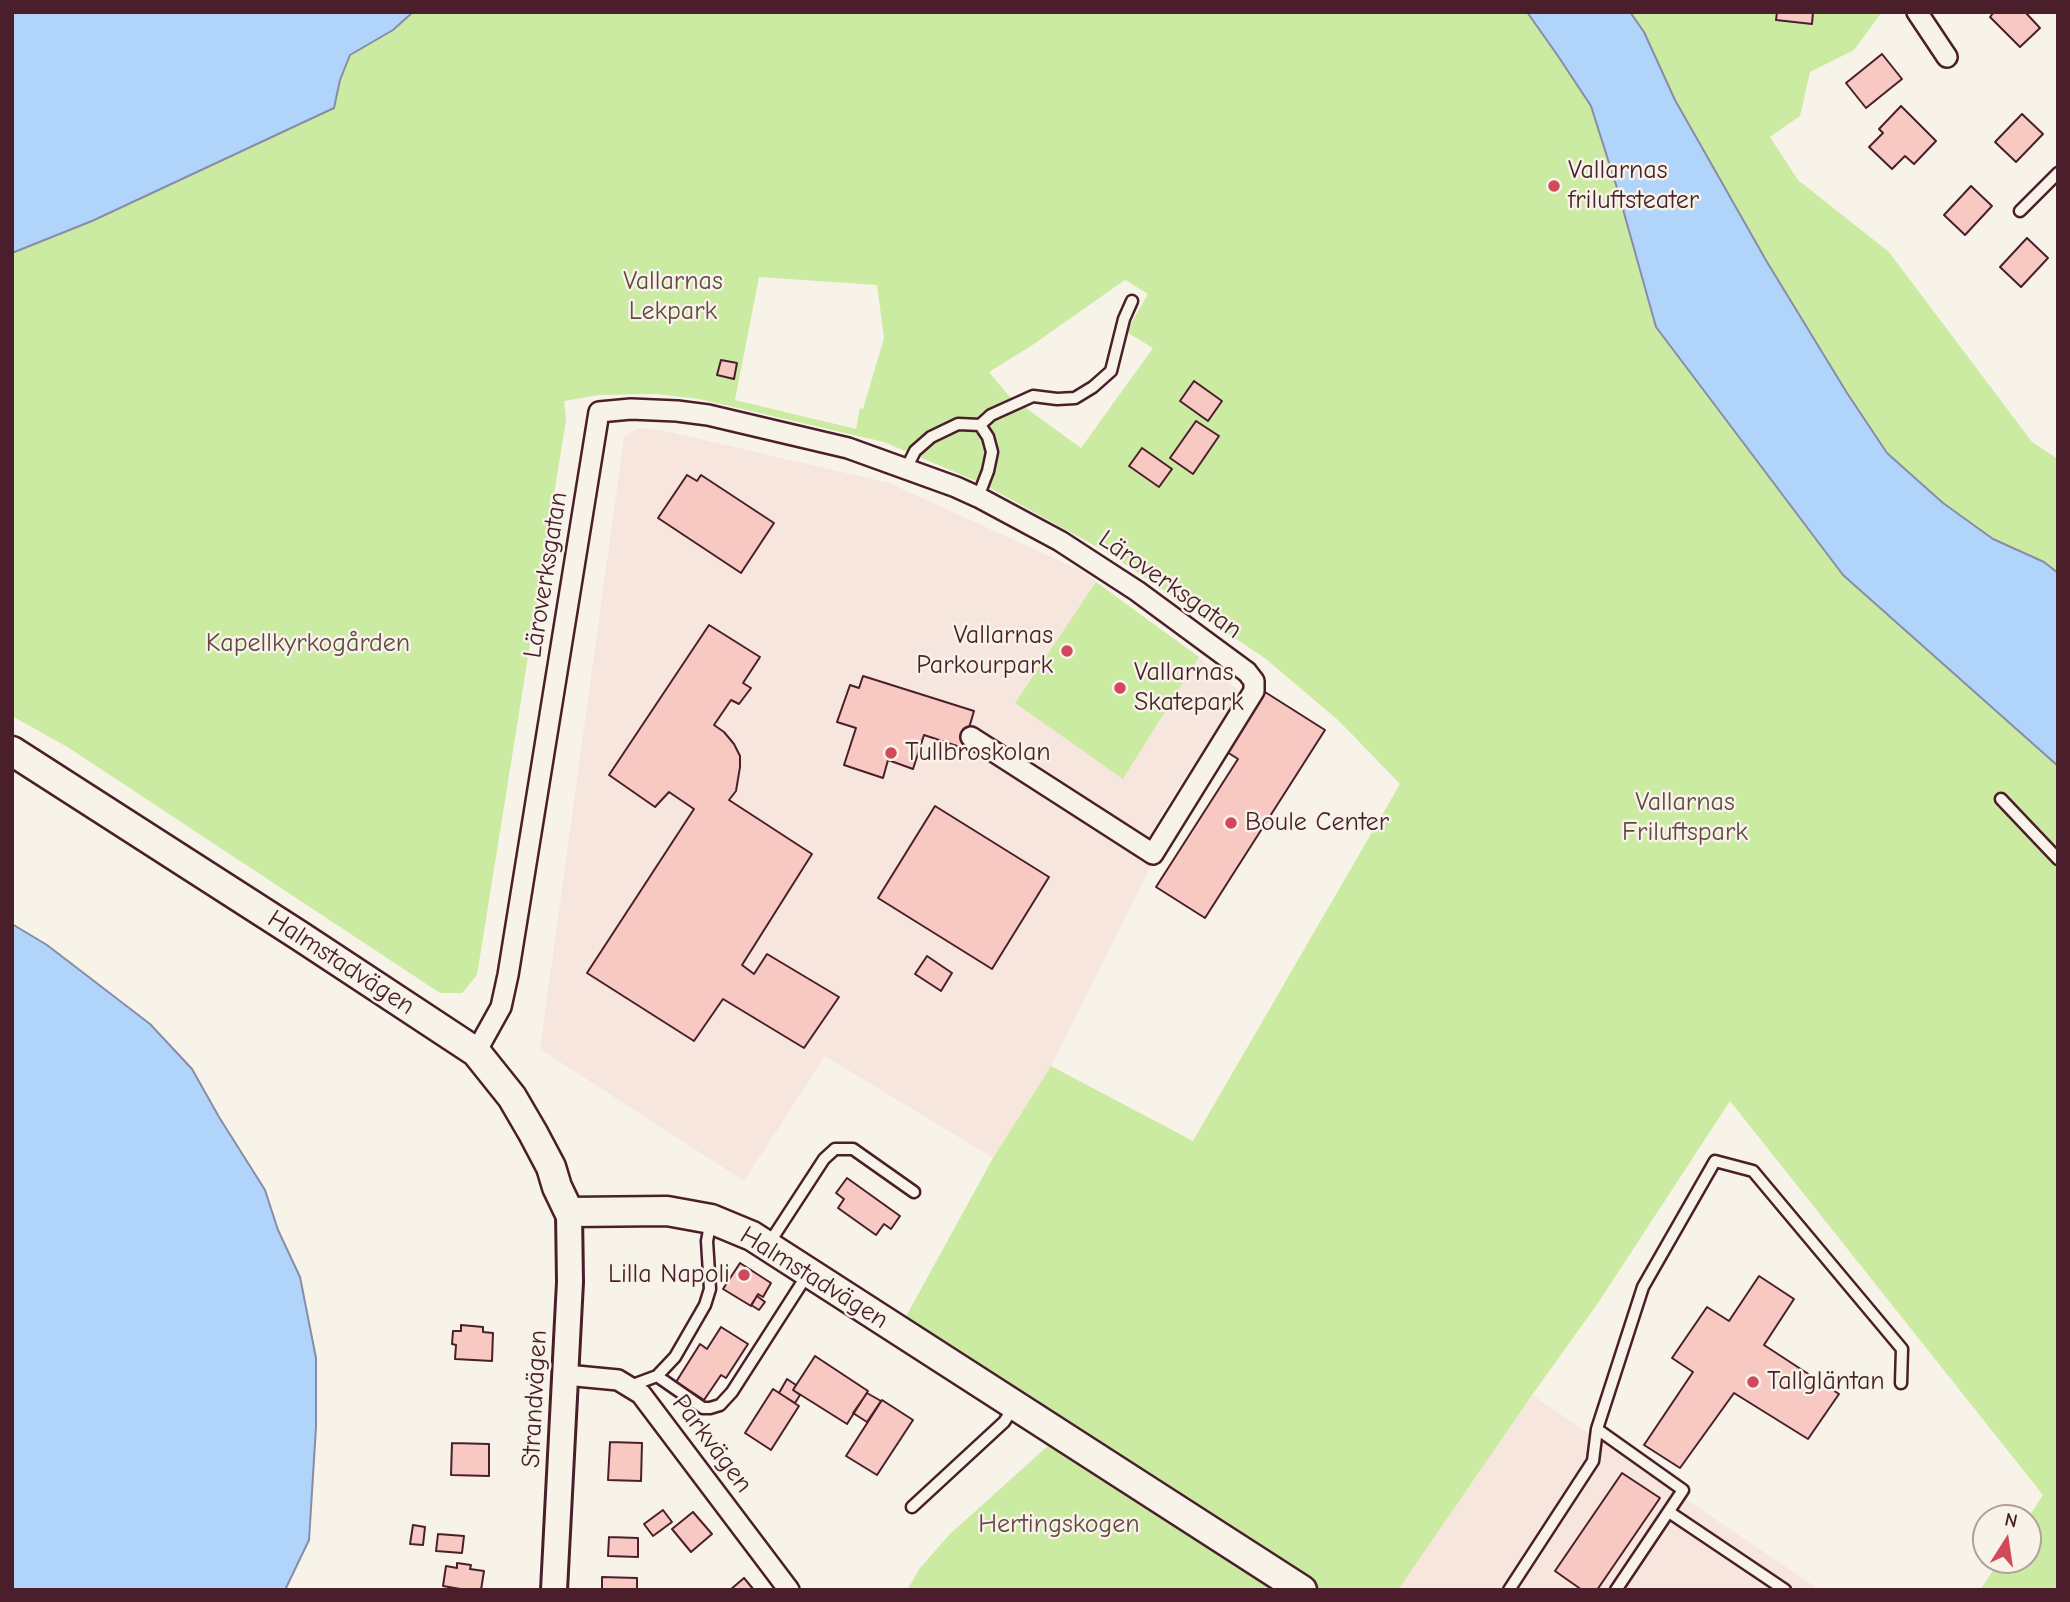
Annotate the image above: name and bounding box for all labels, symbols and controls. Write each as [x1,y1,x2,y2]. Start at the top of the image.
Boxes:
place label: Vallarnas friluftsteater [1568,155,1699,216]
marker: Vallarnas friluftsteater [1546,178,1562,194]
park label: Vallarnas Lekpark [623,266,723,328]
street label: Läroverksgatan [517,490,575,660]
street label: Läroverksgatan [1092,524,1248,646]
place label: Vallarnas Parkourpark [916,620,1053,682]
park label: Kapellkyrkogården [206,628,410,660]
marker: Vallarnas Parkourpark [1059,643,1075,659]
place label: Vallarnas Skatepark [1134,657,1244,718]
marker: Vallarnas Skatepark [1112,680,1128,696]
place label: Tullbroskolan [905,737,1051,769]
marker: Tullbroskolan [883,745,899,761]
park label: Vallarnas Friluftspark [1622,787,1748,848]
place label: Boule Center [1245,807,1389,839]
marker: Boule Center [1223,815,1239,831]
street label: Halmstadvägen [262,904,420,1022]
street label: Halmstadvägen [734,1220,894,1336]
place label: Lilla Napoli [608,1259,730,1291]
marker: Lilla Napoli [736,1267,752,1283]
street label: Strandvägen [516,1329,554,1469]
place label: Tallgläntan [1767,1366,1885,1398]
marker: Tallgläntan [1745,1374,1761,1390]
street label: Parkvägen [665,1389,759,1499]
north arrow [1972,1504,2042,1574]
text: N [2003,1508,2019,1532]
park label: Hertingskogen [978,1509,1140,1541]

